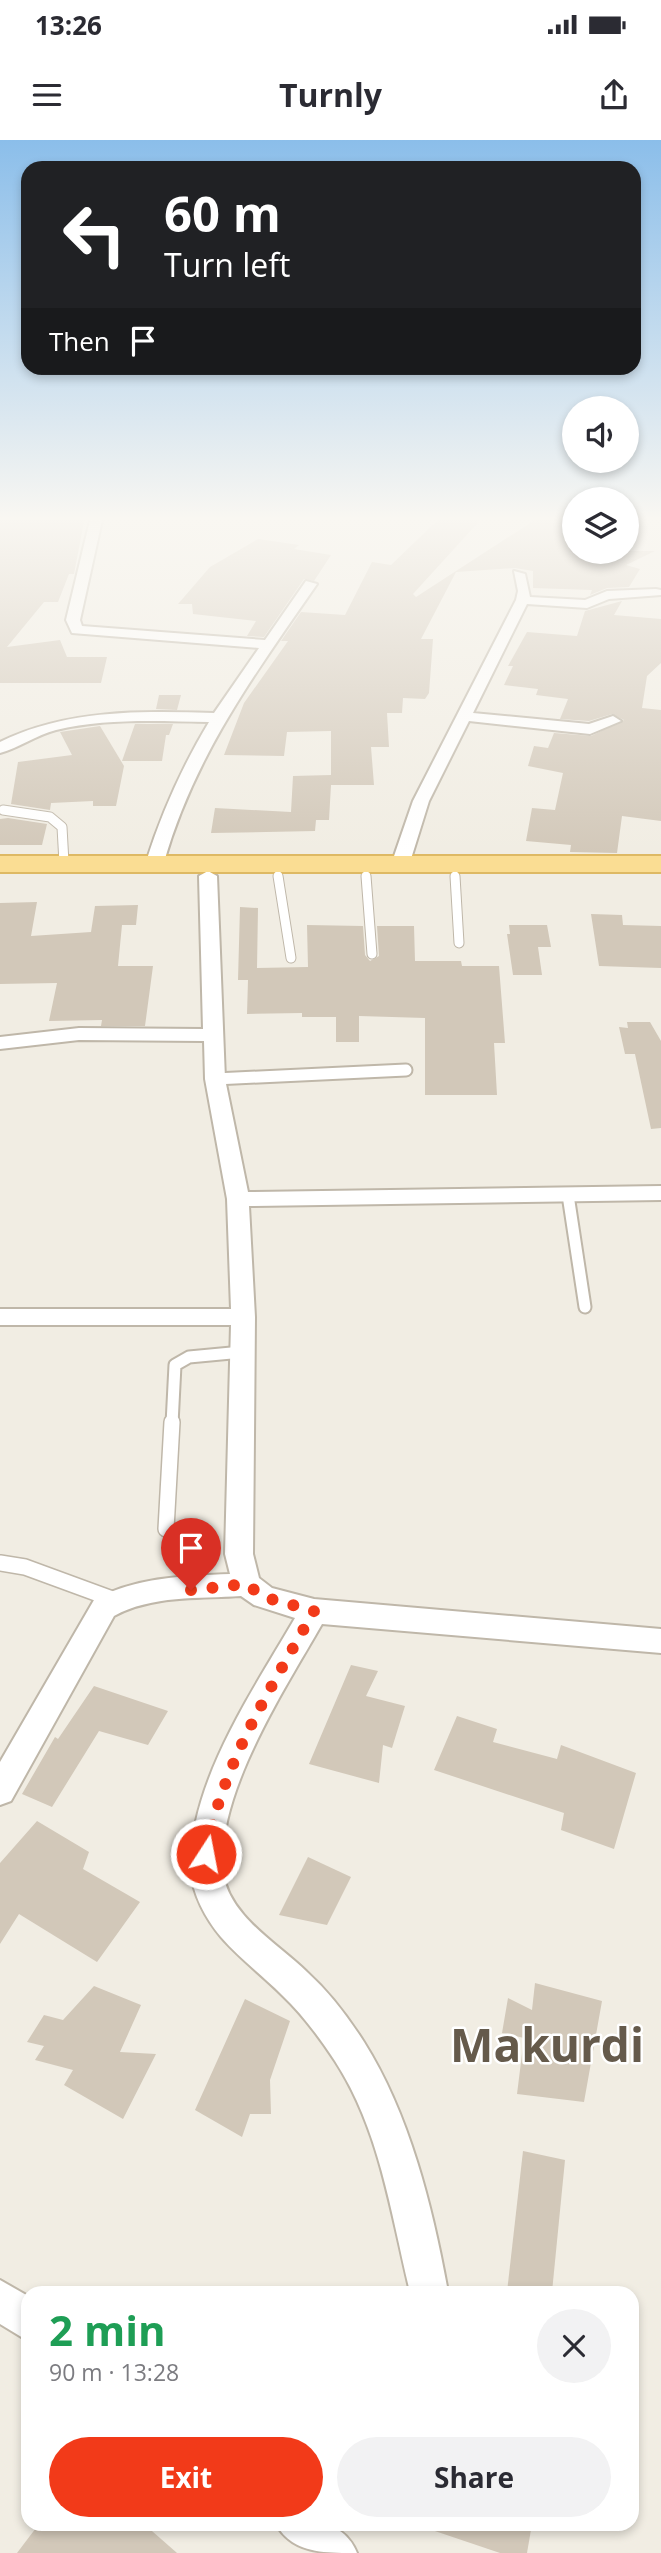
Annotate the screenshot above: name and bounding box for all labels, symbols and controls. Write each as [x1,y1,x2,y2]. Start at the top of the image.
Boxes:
text: 13:26 [35,7,102,43]
text: Turnly [279,73,382,116]
icon: menu [28,76,66,114]
icon: share [595,76,633,114]
text: 60 m [164,180,281,246]
icon: left [49,189,140,280]
text: Turn left [164,243,290,286]
icon: arrive [124,322,162,360]
text: Then [49,323,110,359]
map controls [562,396,639,564]
button: sound [562,396,639,473]
button: layers [562,487,639,564]
pin [161,1518,221,1590]
icon: arrive [172,1529,210,1567]
position arrow [169,1817,243,1891]
district label: Makurdi [450,2013,644,2075]
text: 2 min [49,2301,166,2358]
button: close [537,2309,611,2383]
text: 90 m · 13:28 [49,2356,179,2388]
button: Exit [49,2437,323,2517]
button: Share [337,2437,611,2517]

